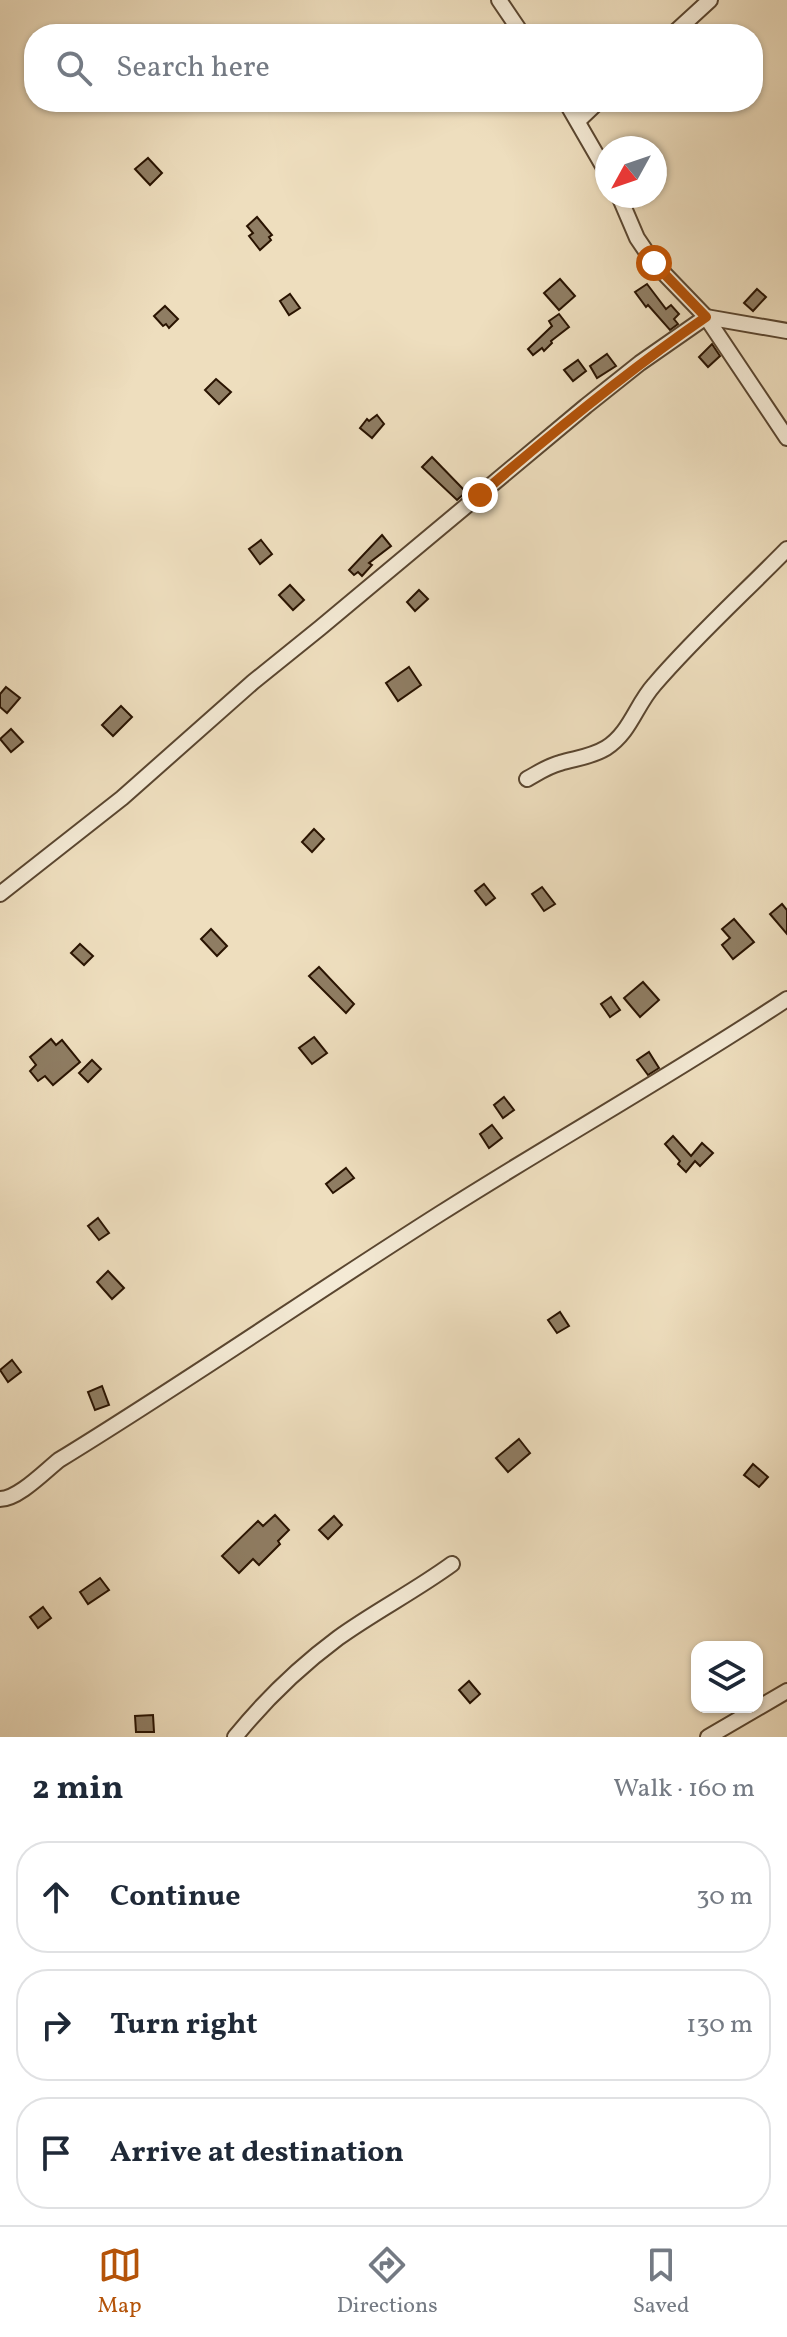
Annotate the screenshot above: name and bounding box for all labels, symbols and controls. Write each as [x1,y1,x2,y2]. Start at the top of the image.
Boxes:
search box [24,24,763,112]
icon: search [52,46,96,90]
text: Search here [116,47,270,89]
north arrow [595,136,667,208]
route start [636,245,672,281]
route end [462,477,498,513]
map controls [691,1641,763,1713]
button: layers [691,1641,763,1713]
text: 2 min [32,1766,124,1813]
text: Walk · 160 m [613,1771,755,1807]
icon: ahead [34,1875,78,1919]
text: Continue [110,1876,241,1918]
text: 30 m [696,1879,753,1915]
icon: right [34,2003,78,2047]
text: Turn right [110,2004,258,2046]
text: 130 m [686,2007,753,2043]
icon: arrive [34,2131,78,2175]
text: Arrive at destination [110,2132,404,2174]
tab: Map [98,2243,142,2322]
tab: Directions [337,2243,438,2322]
tab: Saved [633,2243,689,2322]

